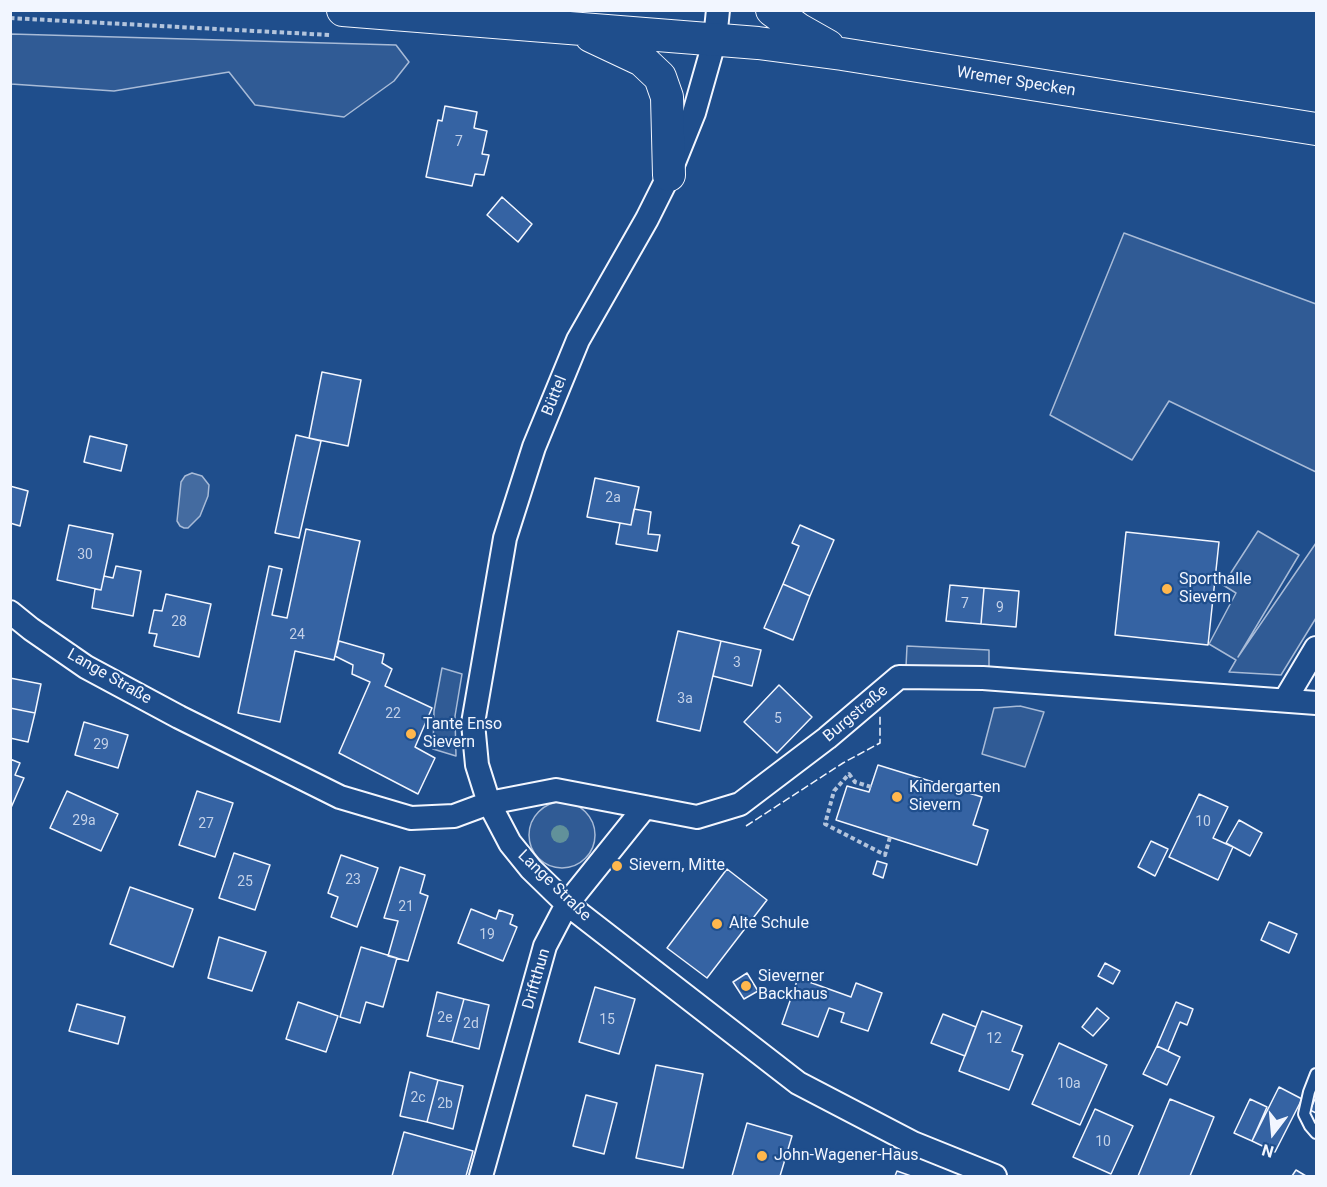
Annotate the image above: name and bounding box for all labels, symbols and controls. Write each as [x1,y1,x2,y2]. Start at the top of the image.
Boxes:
street label: Wremer Specken [955,63,1077,101]
house number: 7 [455,134,463,150]
street label: Büttel [538,373,572,419]
house number: 2a [605,490,621,506]
house number: 30 [77,547,93,563]
place label: Sporthalle Sievern [1179,570,1251,608]
marker: Sporthalle Sievern [1160,582,1174,596]
house number: 7 [961,596,969,612]
house number: 9 [996,600,1004,616]
house number: 28 [171,614,187,630]
house number: 24 [289,627,305,643]
street label: Lange Straße [63,645,155,709]
house number: 3 [733,655,741,671]
street label: Burgstraße [820,681,892,747]
house number: 3a [677,691,693,707]
house number: 22 [385,706,401,722]
house number: 5 [774,711,782,727]
place label: Tante Enso Sievern [423,715,502,753]
marker: Tante Enso Sievern [404,727,418,741]
house number: 29 [93,737,109,753]
place label: Kindergarten Sievern [909,778,1001,816]
marker: Kindergarten Sievern [890,790,904,804]
house number: 29a [72,813,96,829]
house number: 10 [1195,814,1211,830]
house number: 27 [198,816,214,832]
street label: Lange Straße [513,846,595,926]
place label: Sievern, Mitte [629,856,725,876]
marker: Sievern, Mitte [610,859,624,873]
house number: 23 [345,872,361,888]
house number: 25 [237,874,253,890]
house number: 21 [398,899,414,915]
place label: Alte Schule [729,914,809,934]
marker: Alte Schule [710,917,724,931]
house number: 19 [479,927,495,943]
street label: Driftthun [519,946,555,1012]
place label: Sieverner Backhaus [758,967,828,1005]
marker: Sieverner Backhaus [739,979,753,993]
house number: 2e [437,1010,453,1026]
house number: 15 [599,1012,615,1028]
house number: 2d [463,1016,479,1032]
house number: 12 [986,1031,1002,1047]
house number: 10a [1057,1076,1081,1092]
house number: 2c [410,1090,426,1106]
house number: 2b [437,1096,453,1112]
north arrow [1243,1103,1303,1163]
house number: 10 [1095,1134,1111,1150]
text: N [1260,1140,1276,1161]
place label: John-Wagener-Haus [774,1146,918,1166]
marker: John-Wagener-Haus [755,1149,769,1163]

